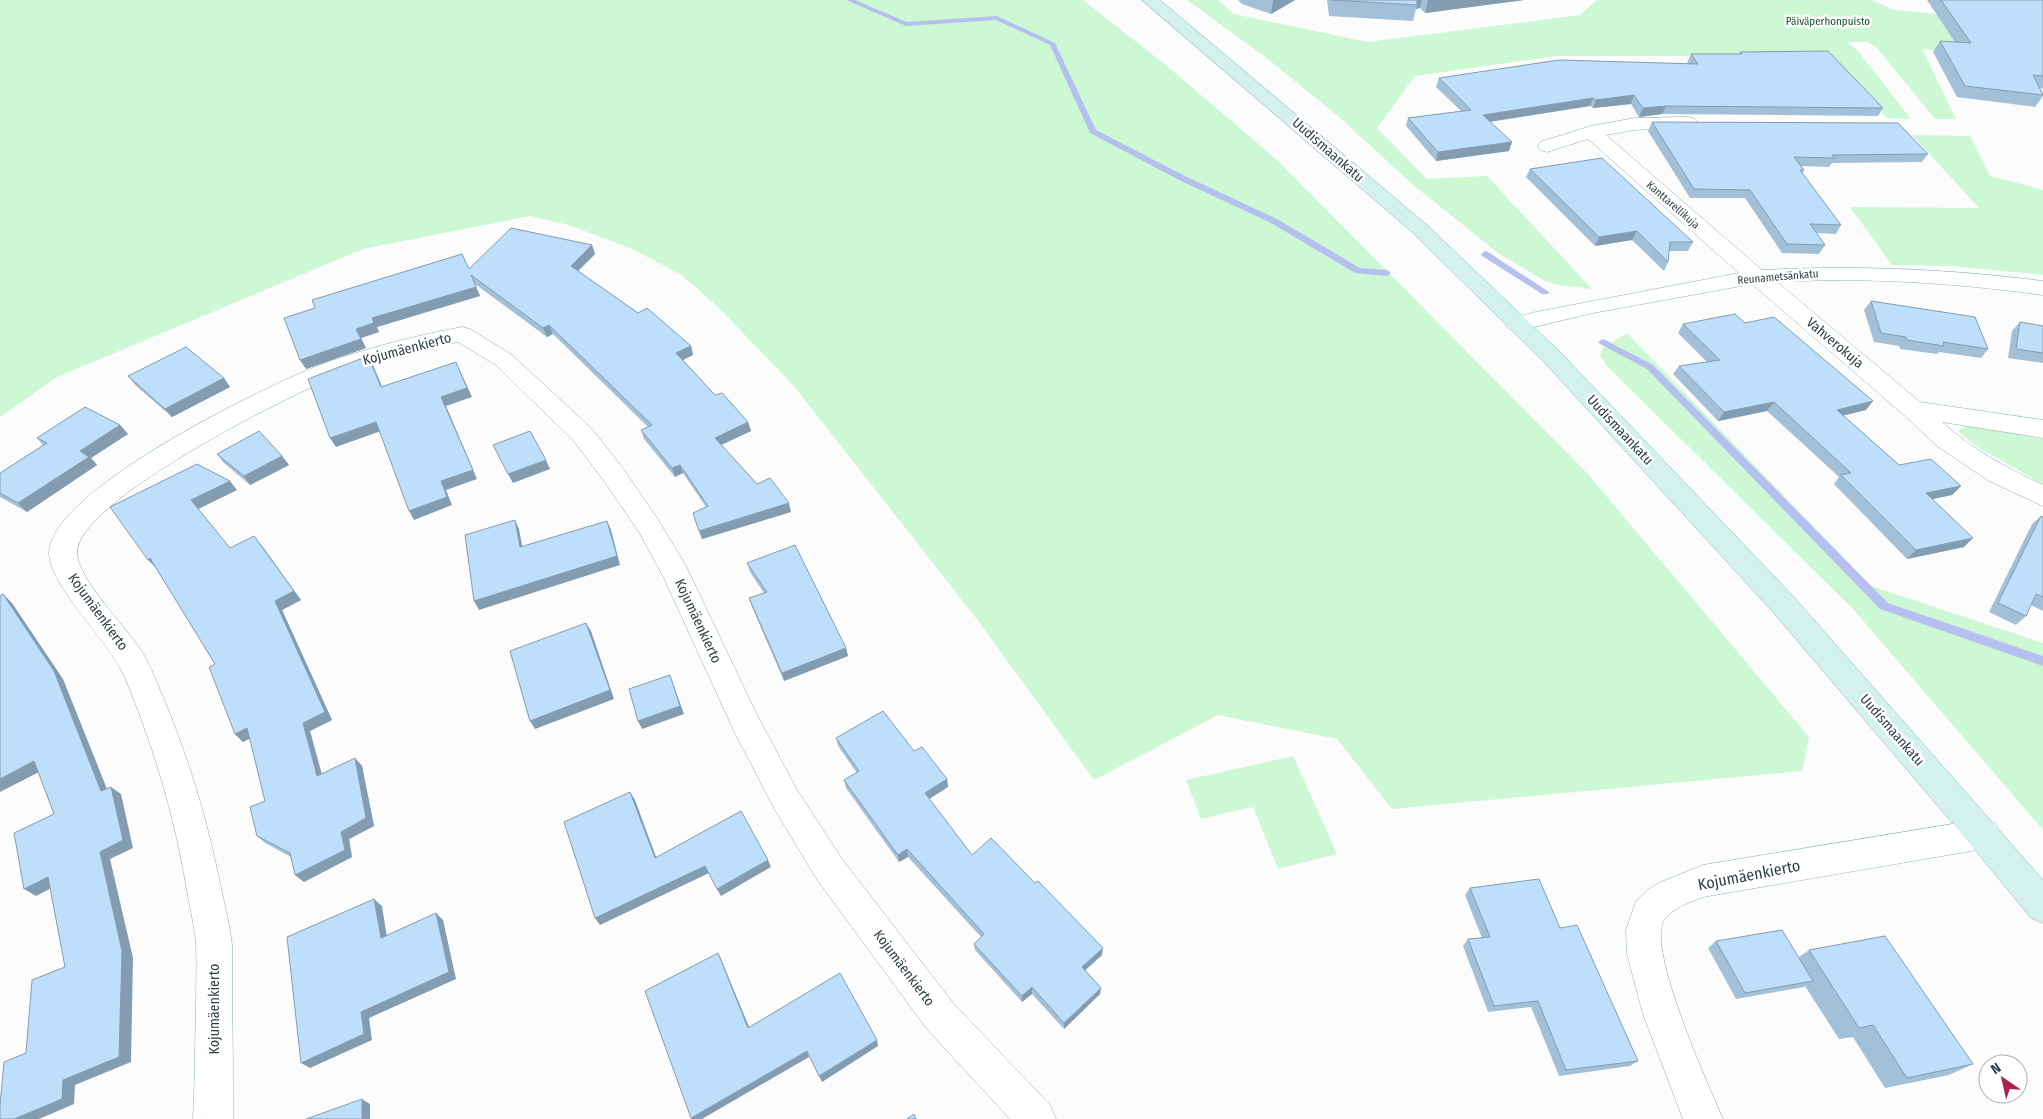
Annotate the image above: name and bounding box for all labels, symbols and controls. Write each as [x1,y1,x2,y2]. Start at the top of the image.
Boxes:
park label: Päiväperhonpuisto [1786,15,1870,28]
street label: Uudismaankatu [1289,114,1367,186]
street label: Kanttarellikuja [1644,178,1702,232]
street label: Reunametsänkatu [1737,267,1819,287]
street label: Vahverokuja [1803,314,1867,372]
street label: Kojumäenkierto [361,329,453,369]
street label: Uudismaankatu [1583,391,1657,469]
street label: Kojumäenkierto [64,570,132,654]
street label: Kojumäenkierto [671,576,725,666]
street label: Uudismaankatu [1856,691,1928,769]
street label: Kojumäenkierto [1696,856,1802,894]
street label: Kojumäenkierto [870,927,938,1009]
street label: Kojumäenkierto [206,964,223,1054]
north arrow [1978,1054,2028,1104]
text: N [1988,1059,2004,1078]

